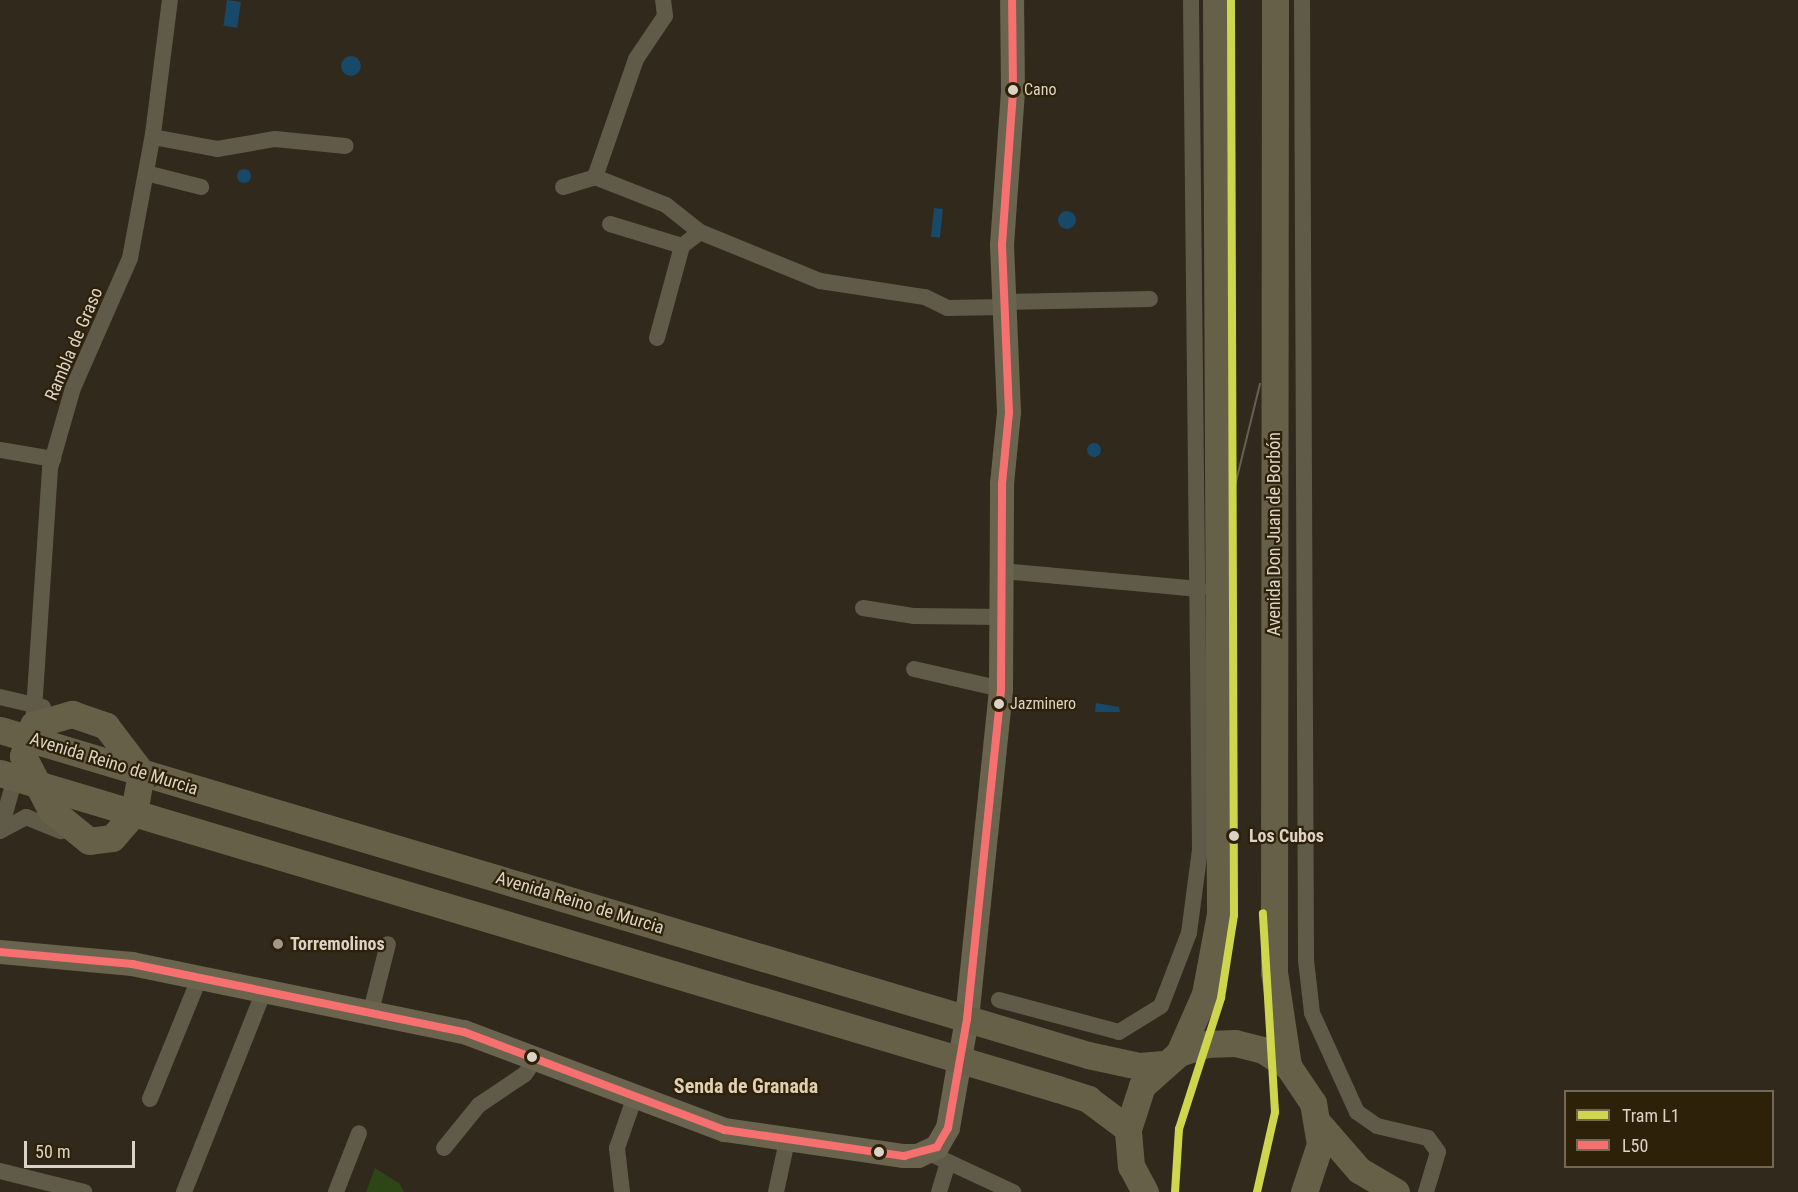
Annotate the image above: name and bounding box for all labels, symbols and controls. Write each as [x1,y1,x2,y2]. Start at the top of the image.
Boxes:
place label: Cano [1024,80,1057,100]
marker: Cano [1007,84,1019,96]
street label: Rambla de Graso [40,284,108,404]
street label: Avenida Don Juan de Borbón [1263,432,1285,636]
place label: Jazminero [1010,694,1076,714]
marker: Jazminero [993,698,1005,710]
street label: Avenida Reino de Murcia [27,728,201,800]
place label: Los Cubos [1249,825,1324,847]
marker: Los Cubos [1224,826,1244,846]
street label: Avenida Reino de Murcia [493,867,667,939]
place label: Torremolinos [290,933,385,955]
marker: Torremolinos [271,937,285,951]
unlabelled marker [526,1051,538,1063]
district label: Senda de Granada [674,1074,818,1098]
legend [1564,1090,1774,1168]
text: Tram L1 [1622,1105,1680,1126]
scale bar [27,1129,138,1167]
text: L50 [1622,1135,1648,1156]
text: 50 m [35,1141,70,1162]
unlabelled marker [873,1146,885,1158]

